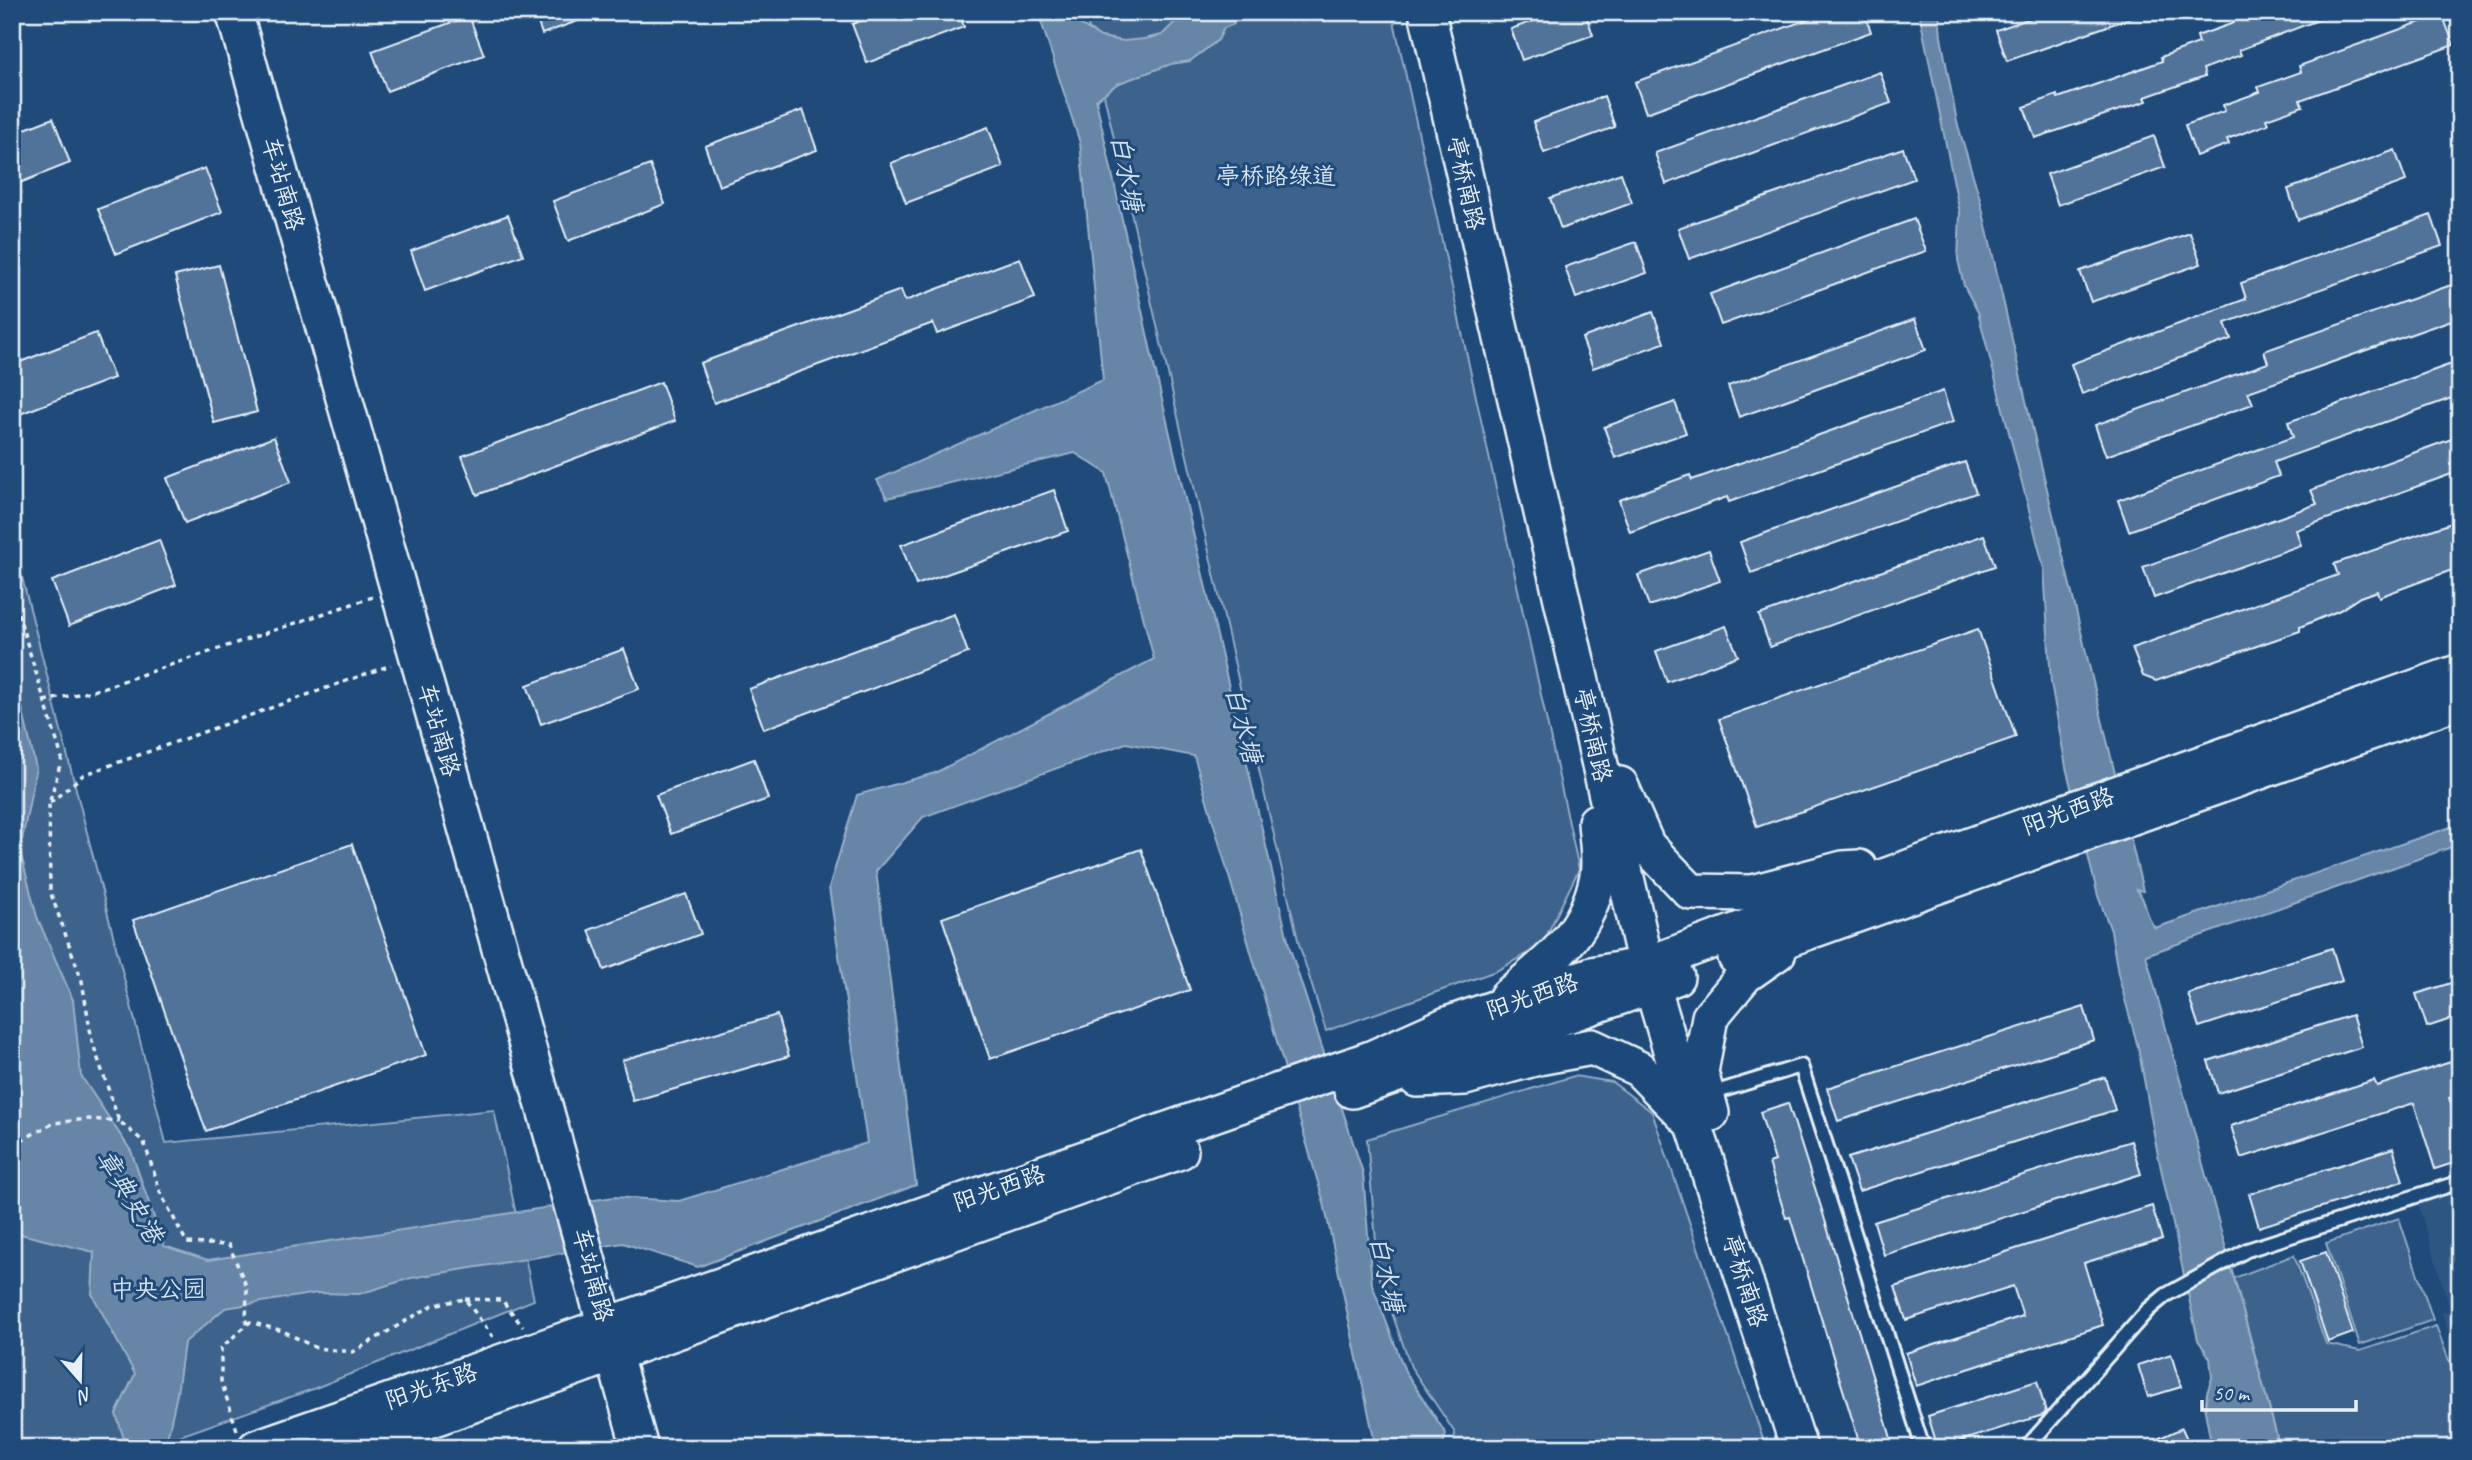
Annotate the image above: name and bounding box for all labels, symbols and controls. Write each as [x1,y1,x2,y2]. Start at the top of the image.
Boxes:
water label: 白水塘 [1103,132,1150,217]
street label: 亭桥南路 [1441,133,1491,233]
street label: 车站南路 [255,134,311,234]
park label: 亭桥路绿道 [1216,161,1336,191]
street label: 车站南路 [411,680,467,780]
water label: 白水塘 [1218,683,1270,770]
street label: 亭桥南路 [1568,685,1618,785]
street label: 阳光西路 [2018,780,2118,842]
street label: 阳光西路 [1482,966,1582,1026]
water label: 章典史港 [89,1143,172,1252]
street label: 阳光西路 [949,1158,1049,1218]
street label: 车站南路 [566,1225,620,1325]
street label: 亭桥南路 [1716,1231,1774,1331]
water label: 白水塘 [1362,1233,1411,1319]
park label: 中央公园 [110,1274,206,1304]
north arrow [46,1344,116,1414]
street label: 阳光东路 [381,1356,481,1416]
scale bar [2202,1369,2356,1413]
text: 50 m [2213,1380,2251,1406]
text: N [73,1382,95,1409]

